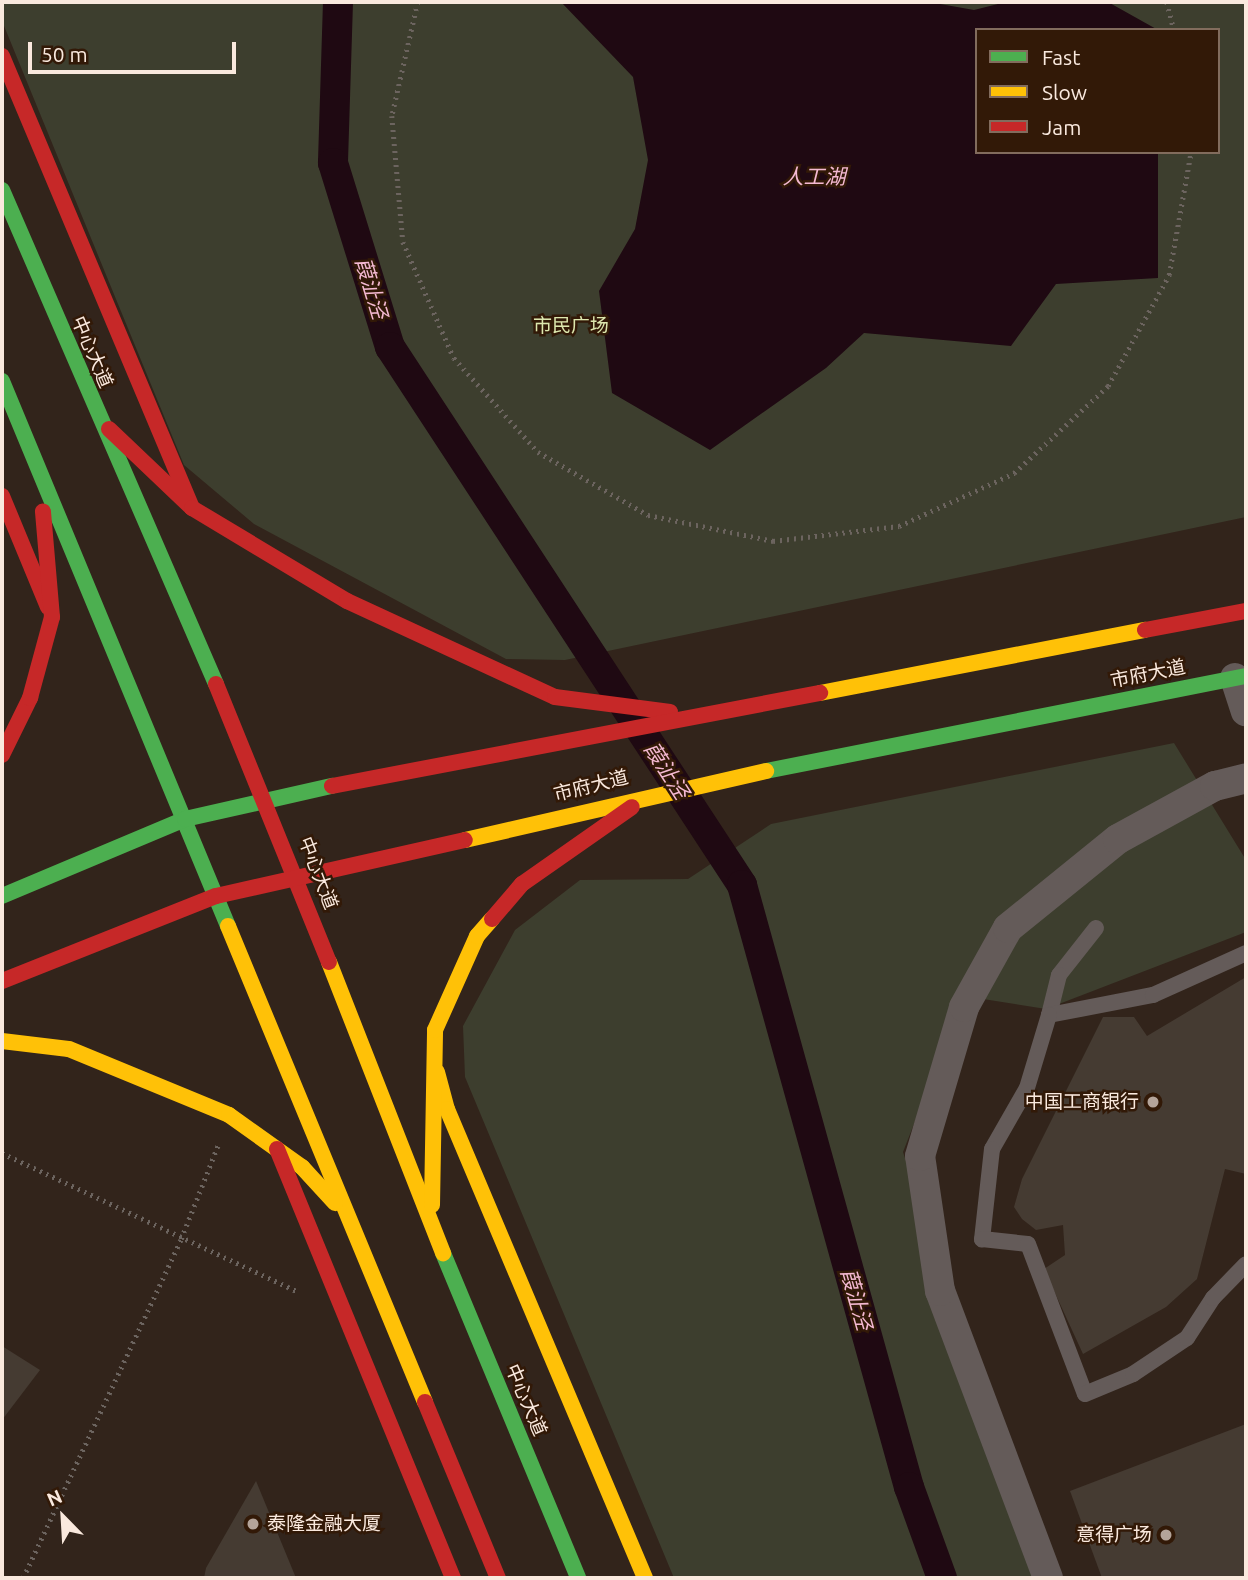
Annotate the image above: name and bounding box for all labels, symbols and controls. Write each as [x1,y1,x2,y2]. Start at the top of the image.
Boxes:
scale bar [32,28,240,72]
legend [975,28,1220,154]
text: 50 m [41,42,88,66]
text: Fast [1042,45,1080,69]
text: Slow [1042,80,1087,104]
text: Jam [1042,115,1081,139]
water label: 人工湖 [783,163,845,189]
water label: 葭沚泾 [351,254,393,322]
street label: 中心大道 [67,313,117,391]
park label: 市民广场 [533,315,609,337]
street label: 市府大道 [1109,656,1187,692]
water label: 葭沚泾 [639,737,695,803]
street label: 市府大道 [551,766,631,806]
street label: 中心大道 [294,833,342,913]
place label: 中国工商银行 [1025,1091,1139,1113]
marker: 中国工商银行 [1145,1094,1161,1110]
water label: 葭沚泾 [836,1265,878,1333]
street label: 中心大道 [501,1361,551,1439]
north arrow [28,1482,98,1552]
text: N [44,1485,65,1511]
place label: 泰隆金融大厦 [267,1513,381,1535]
marker: 泰隆金融大厦 [245,1516,261,1532]
place label: 意得广场 [1076,1524,1152,1546]
marker: 意得广场 [1158,1527,1174,1543]

